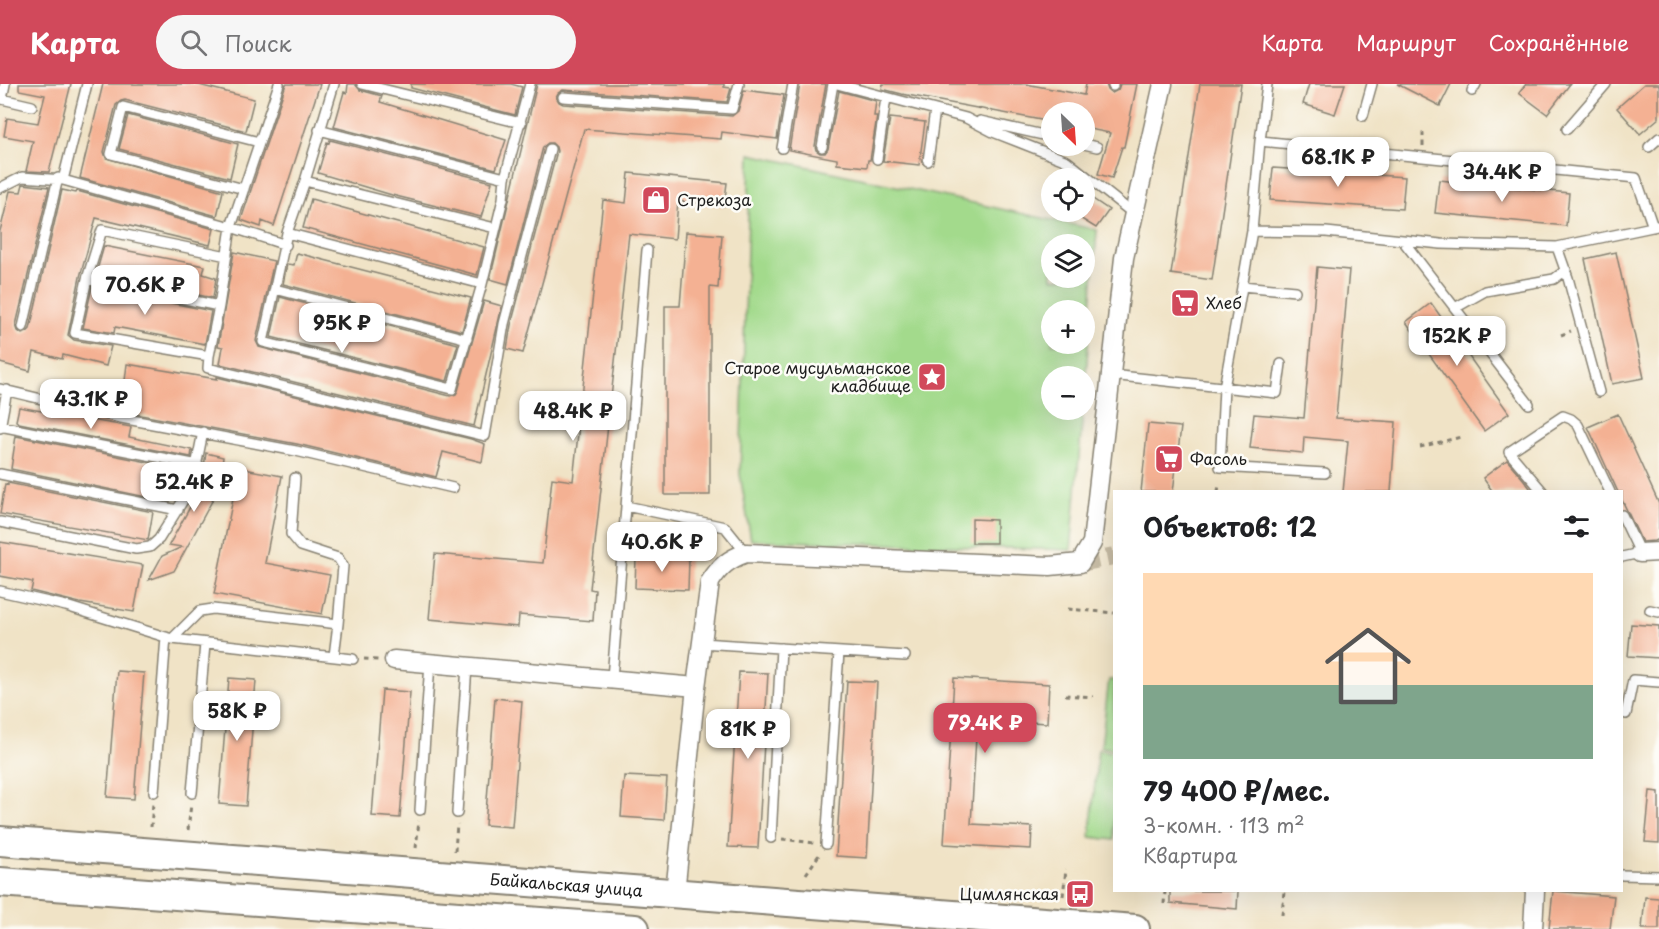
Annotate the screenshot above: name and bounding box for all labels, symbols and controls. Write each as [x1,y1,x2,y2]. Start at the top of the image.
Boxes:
search box [156,15,576,69]
text: Карта [30,21,120,64]
icon: search [177,26,210,59]
text: Поиск [225,26,292,59]
text: Карта [1262,26,1323,58]
text: Маршрут [1356,26,1456,58]
text: Сохранённые [1489,26,1629,58]
north arrow [1041,102,1095,156]
map controls [1041,102,1095,420]
pin: 68.1K ₽ [1283,137,1393,188]
text: 68.1K ₽ [1301,141,1375,171]
pin: 34.4K ₽ [1447,152,1557,203]
text: 34.4K ₽ [1463,156,1542,186]
button: locate [1041,168,1095,222]
shop icon: Стрекоза [640,184,672,216]
place label: Стрекоза [677,187,751,211]
button: layers [1041,234,1095,288]
pin: 70.6K ₽ [90,265,200,316]
text: 70.6K ₽ [105,269,185,299]
supermarket icon: Хлеб [1169,287,1201,319]
place label: Хлеб [1206,290,1242,314]
button: + [1041,300,1095,354]
pin: 95K ₽ [300,303,384,354]
text: 95K ₽ [313,307,371,337]
pin: 152K ₽ [1408,316,1506,367]
text: 152K ₽ [1423,320,1491,350]
place label: Старое мусульманское кладбище [724,355,911,397]
place icon: Старое мусульманское кладбище [916,361,948,393]
button: − [1041,366,1095,420]
pin: 43.1K ₽ [36,379,146,430]
text: 43.1K ₽ [54,383,128,413]
pin: 48.4K ₽ [518,391,628,442]
text: 48.4K ₽ [533,395,613,425]
supermarket icon: Фасоль [1153,443,1185,475]
place label: Фасоль [1190,446,1247,470]
pin: 52.4K ₽ [139,462,249,513]
text: 52.4K ₽ [155,466,233,496]
text: Объектов: 12 [1143,507,1317,546]
icon: filters [1560,510,1593,543]
pin: 40.6K ₽ [607,522,717,573]
text: 40.6K ₽ [621,526,703,556]
icon: home [1314,612,1422,720]
pin: 58K ₽ [195,691,279,742]
text: 58K ₽ [207,695,267,725]
pin: 79.4K ₽ [930,703,1040,754]
text: 79.4K ₽ [947,707,1023,737]
pin: 81K ₽ [706,709,790,760]
text: 81K ₽ [720,713,776,743]
text: 79 400 ₽/мес. [1143,771,1330,810]
text: 3-комн. · 113 m² [1143,810,1305,840]
text: Квартира [1143,840,1237,870]
street label: Байкальская улица [489,866,644,902]
bus stop icon: Цимлянская [1064,878,1096,910]
place label: Цимлянская [960,881,1059,905]

